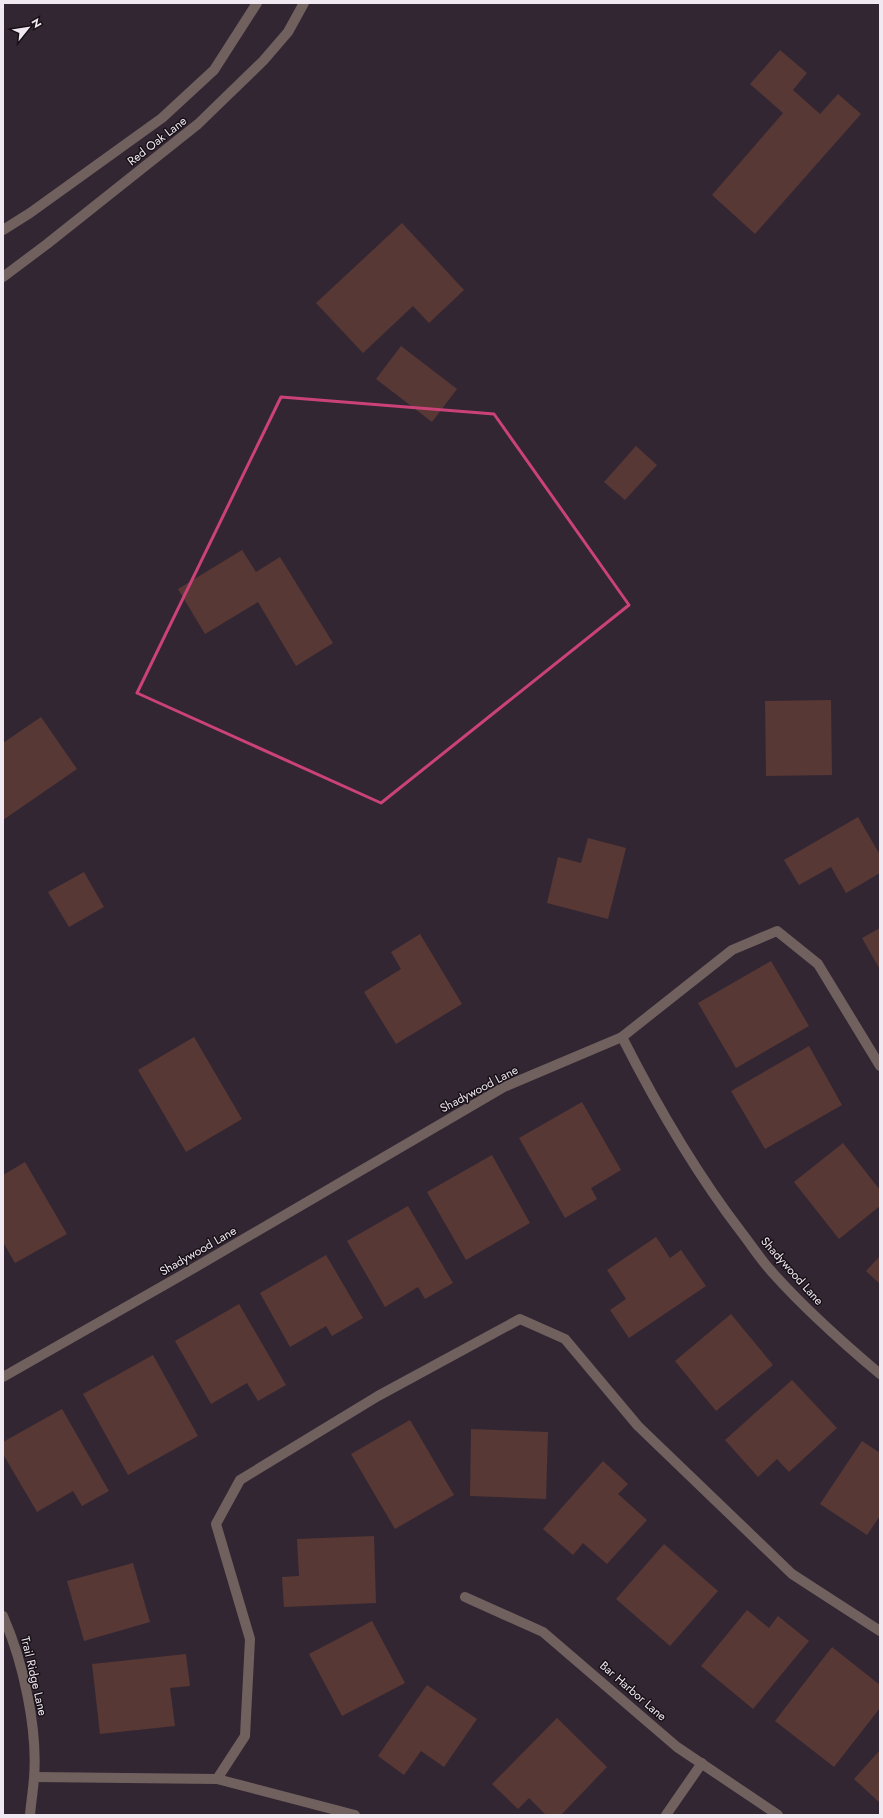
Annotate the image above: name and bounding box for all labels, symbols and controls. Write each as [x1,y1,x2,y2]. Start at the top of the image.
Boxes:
north arrow [8,8,48,48]
text: N [28,15,46,31]
street label: Red Oak Lane [123,112,191,170]
street label: Shadywood Lane [437,1061,521,1117]
street label: Shadywood Lane [156,1222,240,1280]
street label: Shadywood Lane [756,1233,828,1309]
street label: Trail Ridge Lane [16,1635,52,1717]
street label: Bar Harbor Lane [596,1657,670,1725]

